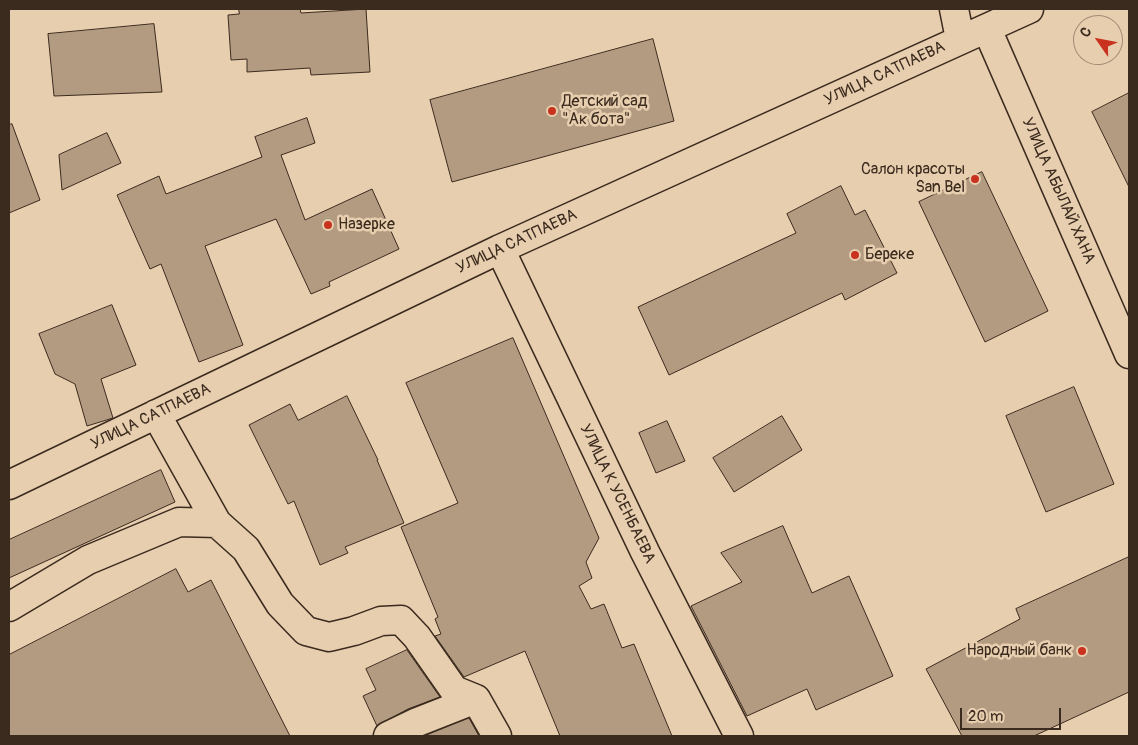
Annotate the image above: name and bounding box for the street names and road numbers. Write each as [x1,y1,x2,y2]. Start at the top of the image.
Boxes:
street label: УЛИЦА САТПАЕВА [822,38,948,110]
street label: УЛИЦА АБЫЛАЙ ХАНА [1017,115,1099,267]
street label: УЛИЦА САТПАЕВА [454,206,580,278]
street label: УЛИЦА САТПАЕВА [88,380,214,454]
street label: УЛИЦА К УСЕНБАЕВА [575,421,659,567]

